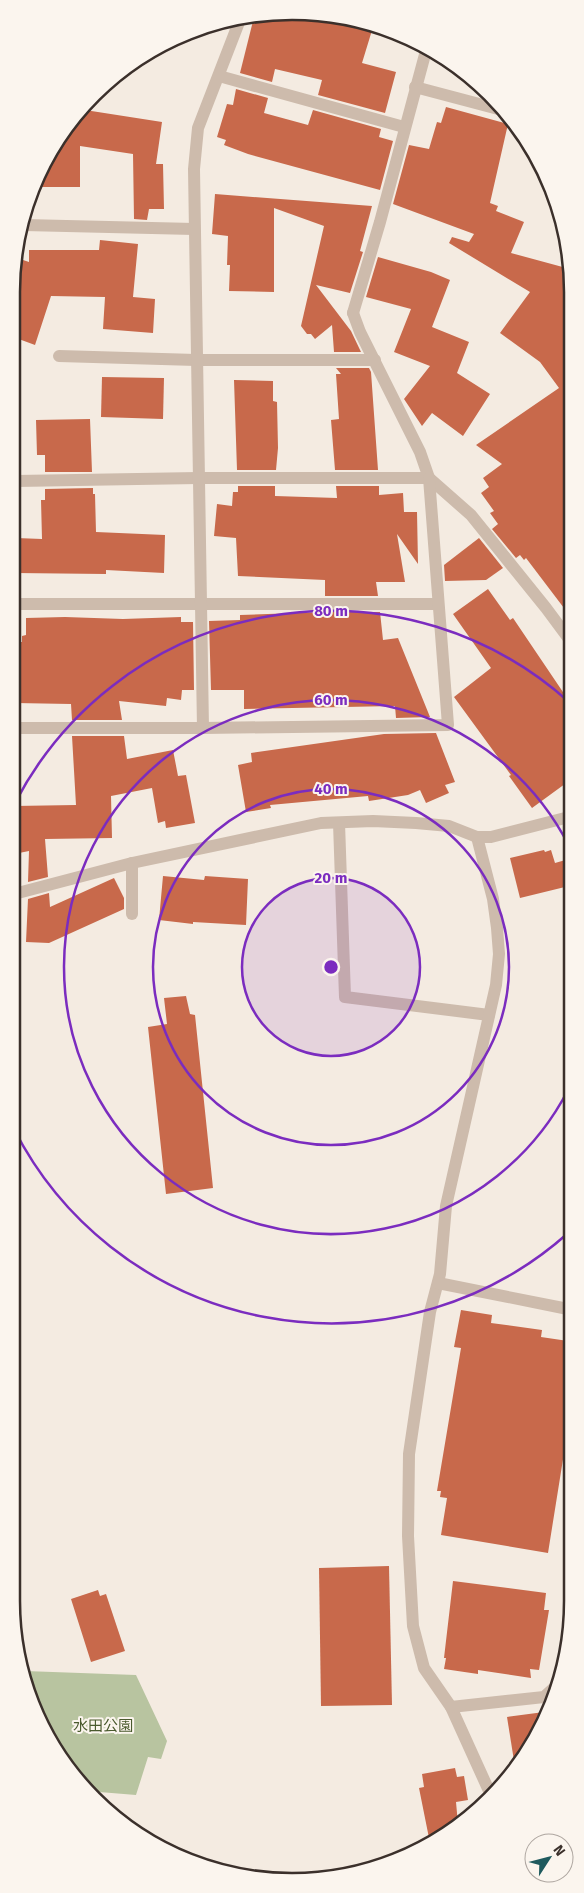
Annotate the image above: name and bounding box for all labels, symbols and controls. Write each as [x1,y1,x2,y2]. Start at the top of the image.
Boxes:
text: 80 m [314,602,348,620]
text: 60 m [314,691,348,709]
text: 40 m [314,780,348,798]
text: 20 m [315,869,347,887]
centre of rings [322,958,340,976]
park label: 水田公園 [73,1717,133,1735]
north arrow [524,1833,574,1883]
text: N [550,1842,569,1859]

